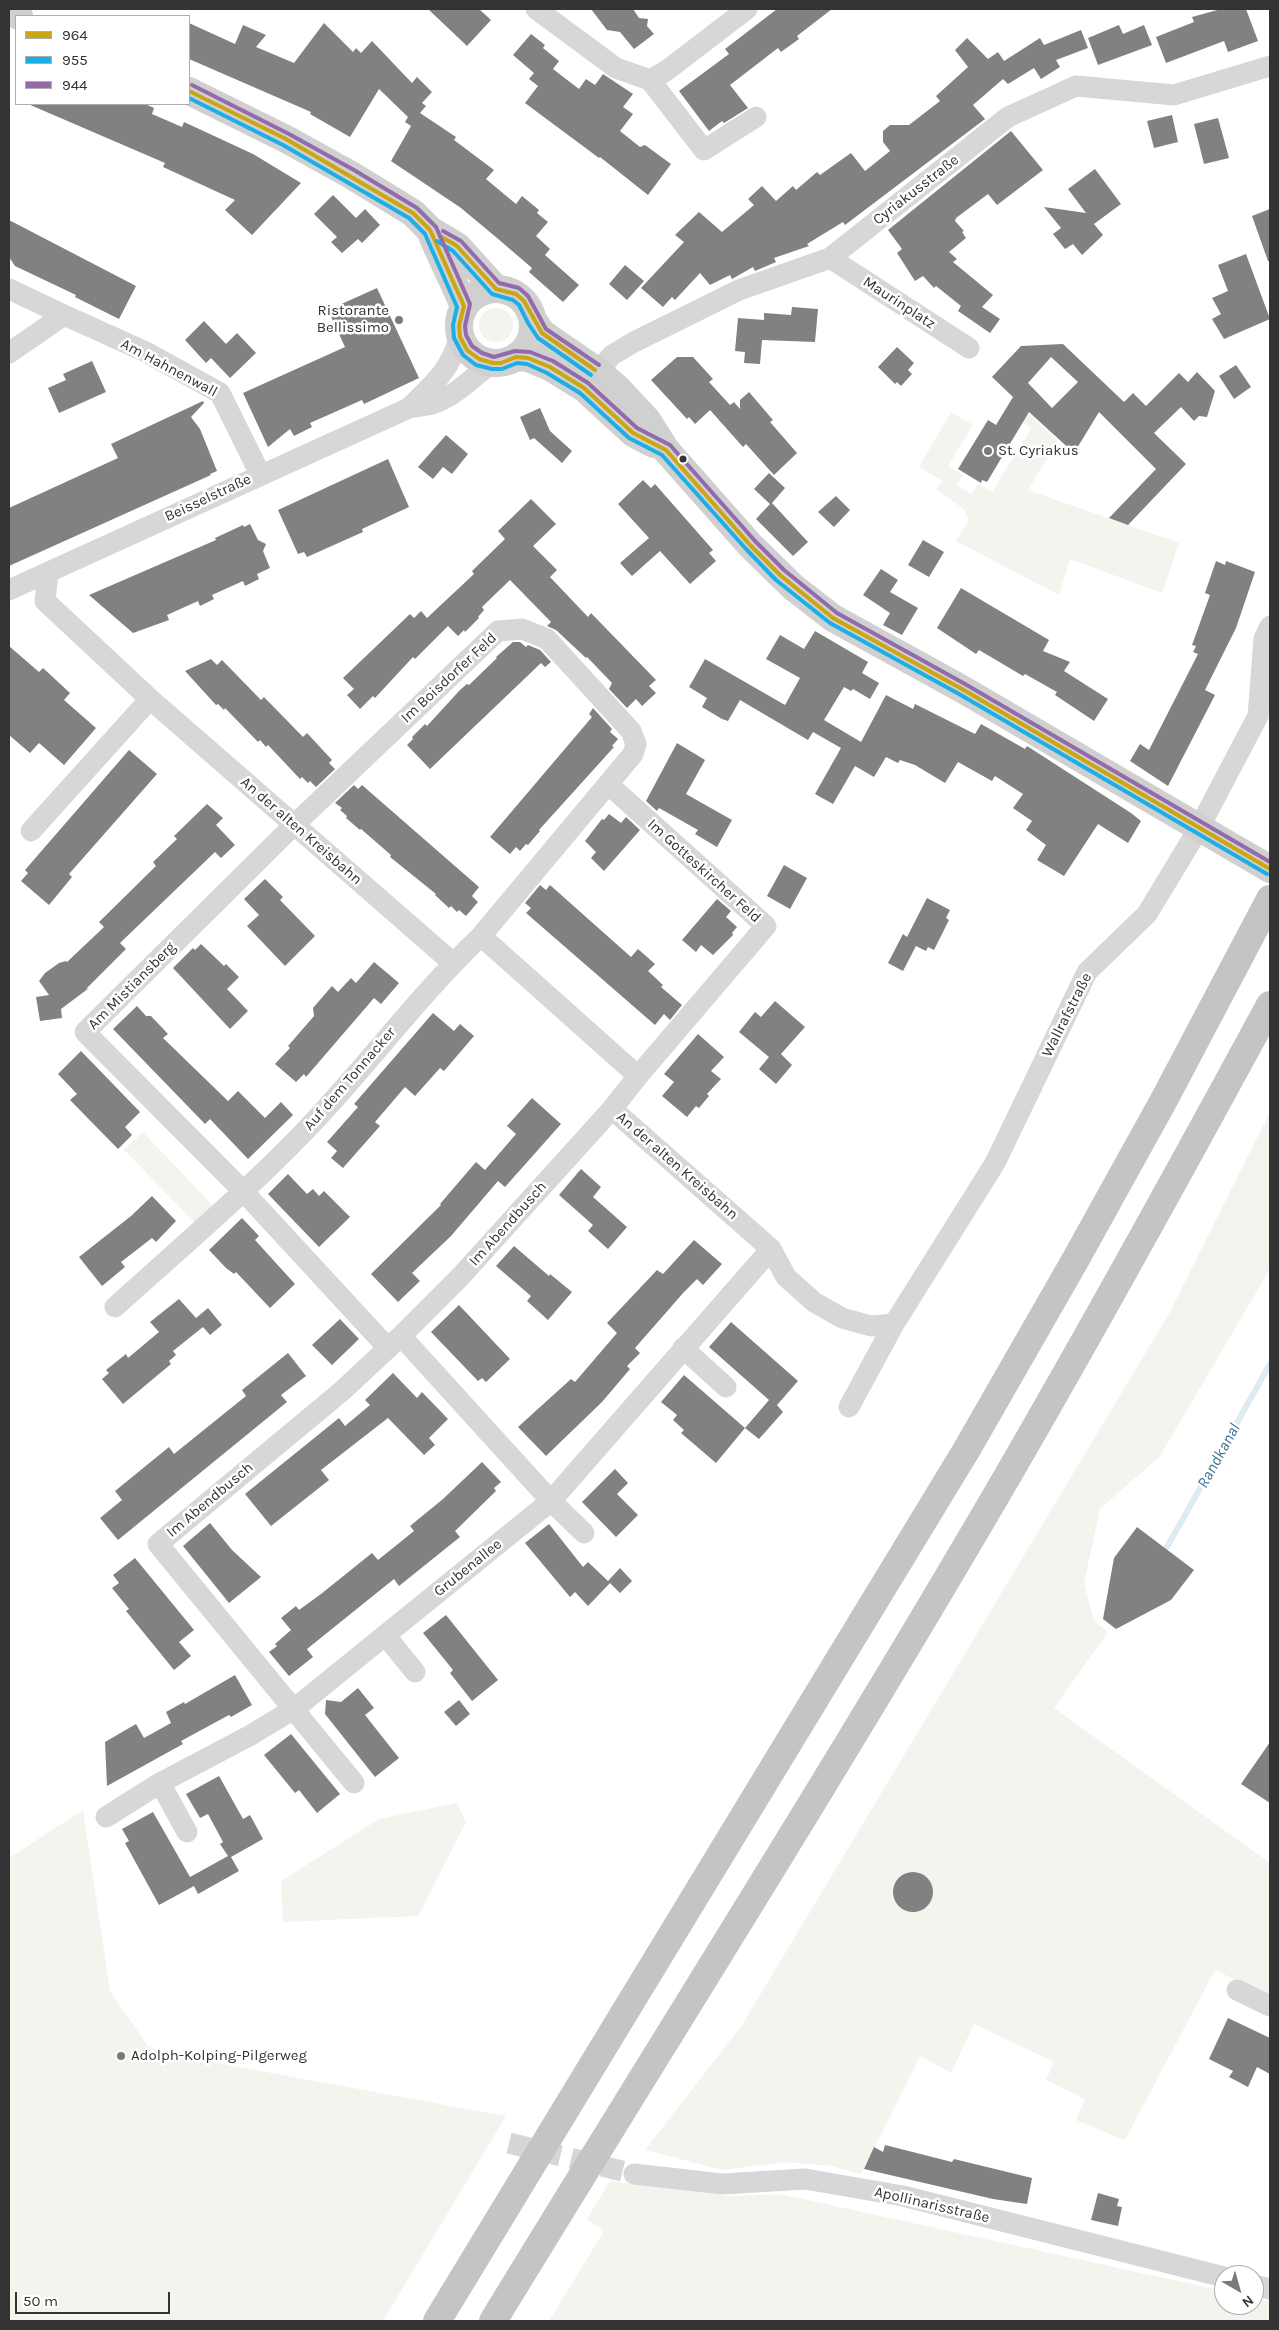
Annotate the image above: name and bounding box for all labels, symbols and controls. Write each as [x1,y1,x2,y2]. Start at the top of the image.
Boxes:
legend [15,15,190,105]
text: 964 [62,26,88,44]
text: 955 [62,51,88,69]
text: 944 [62,76,87,94]
street label: Cyriakusstraße [870,151,962,229]
street label: Maurinplatz [859,273,939,333]
place label: Ristorante Bellissimo [317,302,389,337]
marker: Ristorante Bellissimo [393,314,405,326]
street label: Am Hahnenwall [118,335,220,401]
place label: St. Cyriakus [998,442,1079,460]
marker: St. Cyriakus [982,445,994,457]
unlabelled marker [678,454,688,464]
street label: Beisselstraße [162,470,254,526]
street label: Im Boisdorfer Feld [397,629,501,727]
street label: An der alten Kreisbahn [237,773,365,889]
street label: Im Gotteskircher Feld [644,815,764,927]
street label: Am Mistiansberg [84,938,180,1034]
street label: Wallrafstraße [1038,970,1096,1060]
street label: Auf dem Tonnacker [300,1024,400,1134]
street label: An der alten Kreisbahn [613,1108,741,1224]
street label: Im Abendbusch [465,1178,551,1270]
water label: Randkanal [1193,1420,1245,1492]
street label: Im Abendbusch [163,1459,257,1541]
street label: Grubenallee [431,1535,505,1601]
place label: Adolph-Kolping-Pilgerweg [131,2047,307,2065]
marker: Adolph-Kolping-Pilgerweg [115,2050,127,2062]
street label: Apollinarisstraße [873,2183,991,2227]
north arrow [1214,2265,1264,2315]
scale bar [18,2282,172,2314]
text: 50 m [23,2292,58,2310]
text: N [1239,2292,1257,2311]

